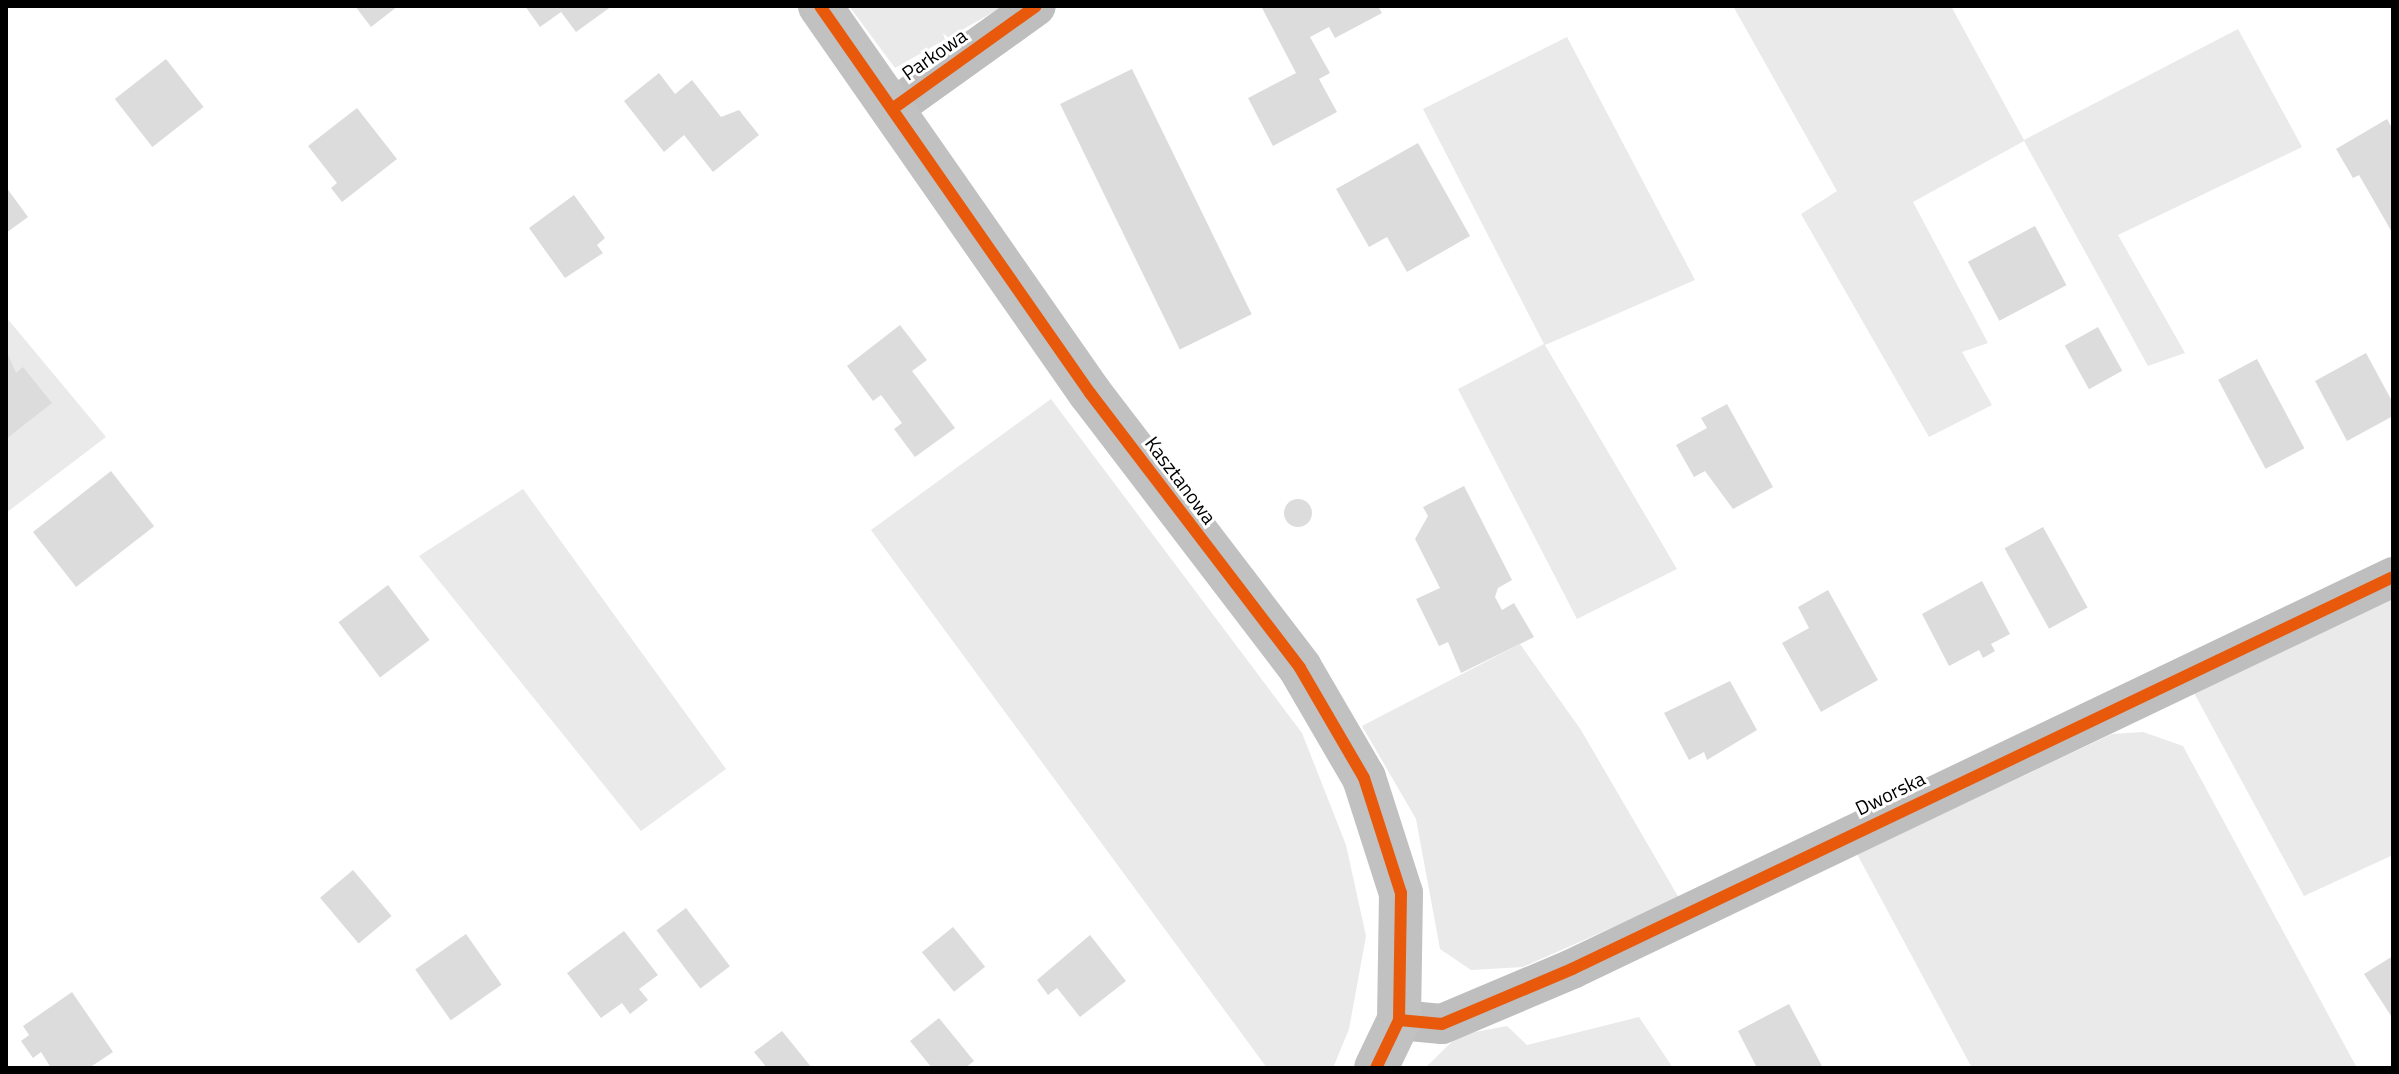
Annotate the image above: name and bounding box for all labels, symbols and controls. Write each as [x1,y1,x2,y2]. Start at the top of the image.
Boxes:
street label: Parkowa [897,23,971,85]
street label: Kasztanowa [1140,432,1222,528]
street label: Dworska [1851,766,1929,820]

